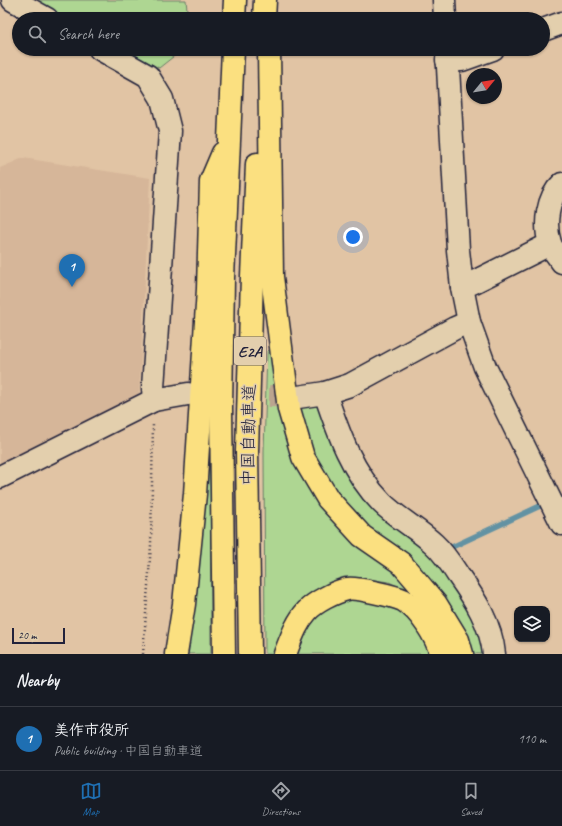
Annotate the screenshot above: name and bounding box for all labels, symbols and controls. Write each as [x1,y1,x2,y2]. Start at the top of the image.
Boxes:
search box [12,12,550,56]
icon: search [26,23,48,45]
text: Search here [58,25,119,44]
north arrow [466,68,502,104]
your location [343,227,363,247]
pin: 1 [59,254,85,287]
road number: E2A [234,337,266,365]
street label: 中国自動車道 [237,384,260,486]
map controls [514,606,550,642]
button: layers [514,606,550,642]
scale bar [12,626,65,645]
text: 20 m [18,628,37,642]
text: Nearby [16,670,59,691]
text: 美作市役所 [54,721,129,740]
text: 1 [26,731,32,747]
text: 110 m [518,731,546,747]
text: Public building · 中国自動車道 [54,743,202,759]
tab: Map [80,780,102,818]
tab: Directions [262,780,300,818]
tab: Saved [460,780,482,818]

